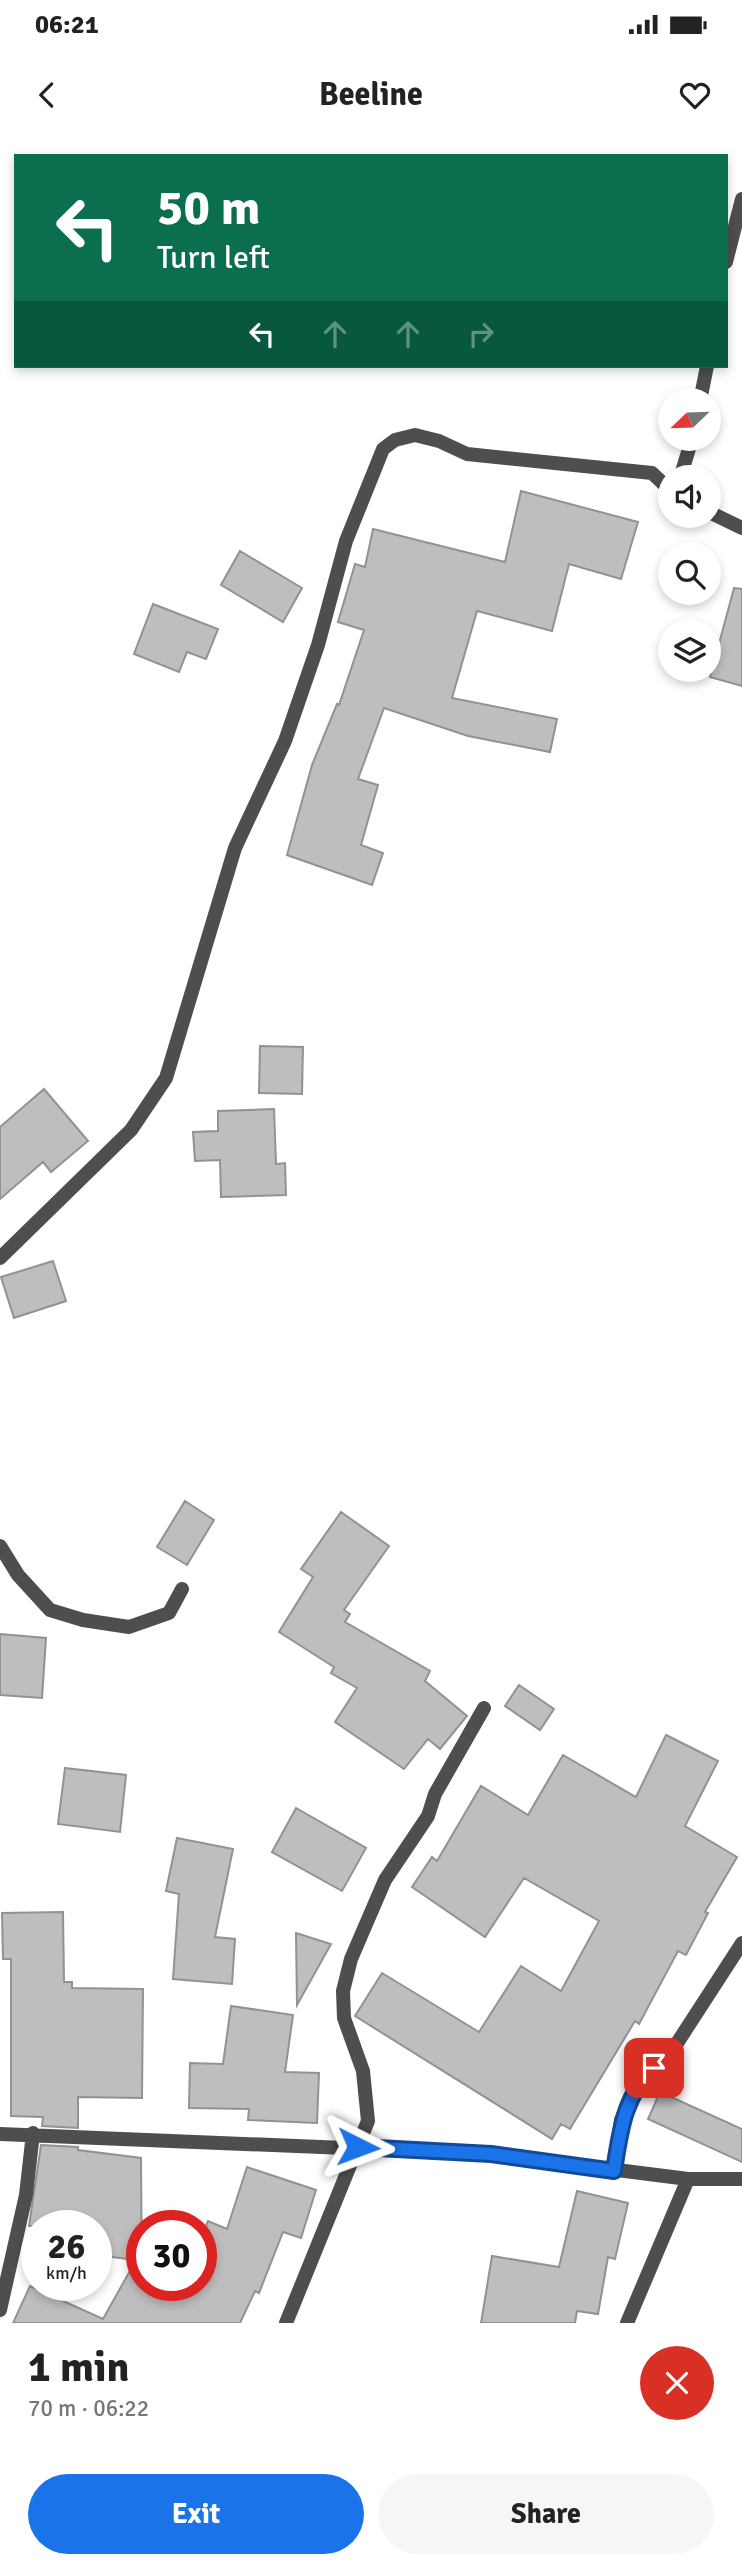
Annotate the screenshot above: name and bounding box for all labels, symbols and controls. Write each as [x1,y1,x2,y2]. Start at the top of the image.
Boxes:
text: 06:21 [35,9,99,41]
text: Beeline [319,75,423,114]
icon: back [28,76,66,114]
icon: heart [676,76,714,114]
text: 50 m [157,178,260,238]
icon: left [42,182,133,273]
text: Turn left [157,238,270,277]
icon: left [243,315,281,353]
icon: ahead [316,315,354,353]
icon: ahead [389,315,427,353]
icon: right [462,315,500,353]
north arrow [658,388,721,452]
map controls [658,388,721,682]
button: sound [658,465,721,528]
button: search [658,542,721,605]
button: layers [658,619,721,682]
pin [624,2038,684,2098]
icon: arrive [635,2049,673,2087]
position arrow [321,2110,395,2184]
speed limit sign: 30 [126,2210,217,2301]
text: 26 [48,2225,85,2268]
text: km/h [46,2262,87,2284]
text: 1 min [28,2342,129,2393]
button: close [640,2346,714,2420]
text: 70 m · 06:22 [28,2394,149,2423]
button: Exit [28,2474,364,2554]
button: Share [378,2474,714,2554]

